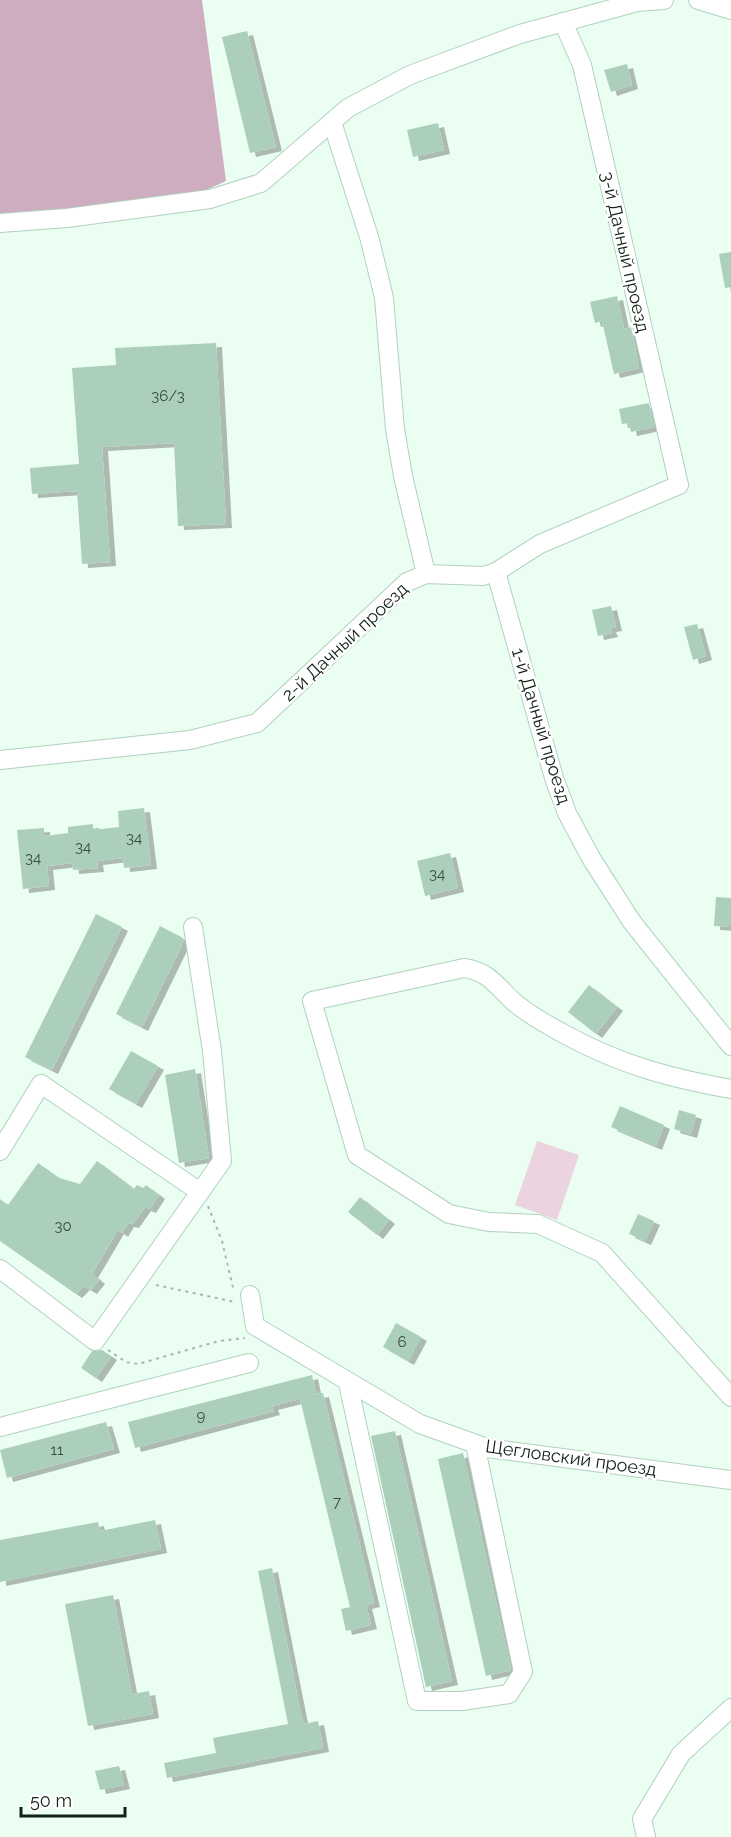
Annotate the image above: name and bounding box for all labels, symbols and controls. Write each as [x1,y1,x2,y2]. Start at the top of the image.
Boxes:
street label: 3-й Дачный проезд [597,169,654,334]
house number: 36/3 [151,387,185,405]
street label: 2-й Дачный проезд [277,578,412,705]
street label: 1-й Дачный проезд [508,645,575,806]
house number: 34 [126,829,142,847]
house number: 34 [75,838,91,856]
house number: 34 [25,849,41,867]
house number: 34 [429,865,445,883]
house number: 30 [54,1217,72,1235]
house number: 6 [397,1333,407,1351]
house number: 9 [197,1407,206,1425]
street label: Щегловский проезд [484,1435,658,1480]
house number: 11 [51,1441,64,1459]
house number: 7 [333,1493,341,1511]
scale bar [21,1780,124,1818]
text: 50 m [30,1790,72,1811]

